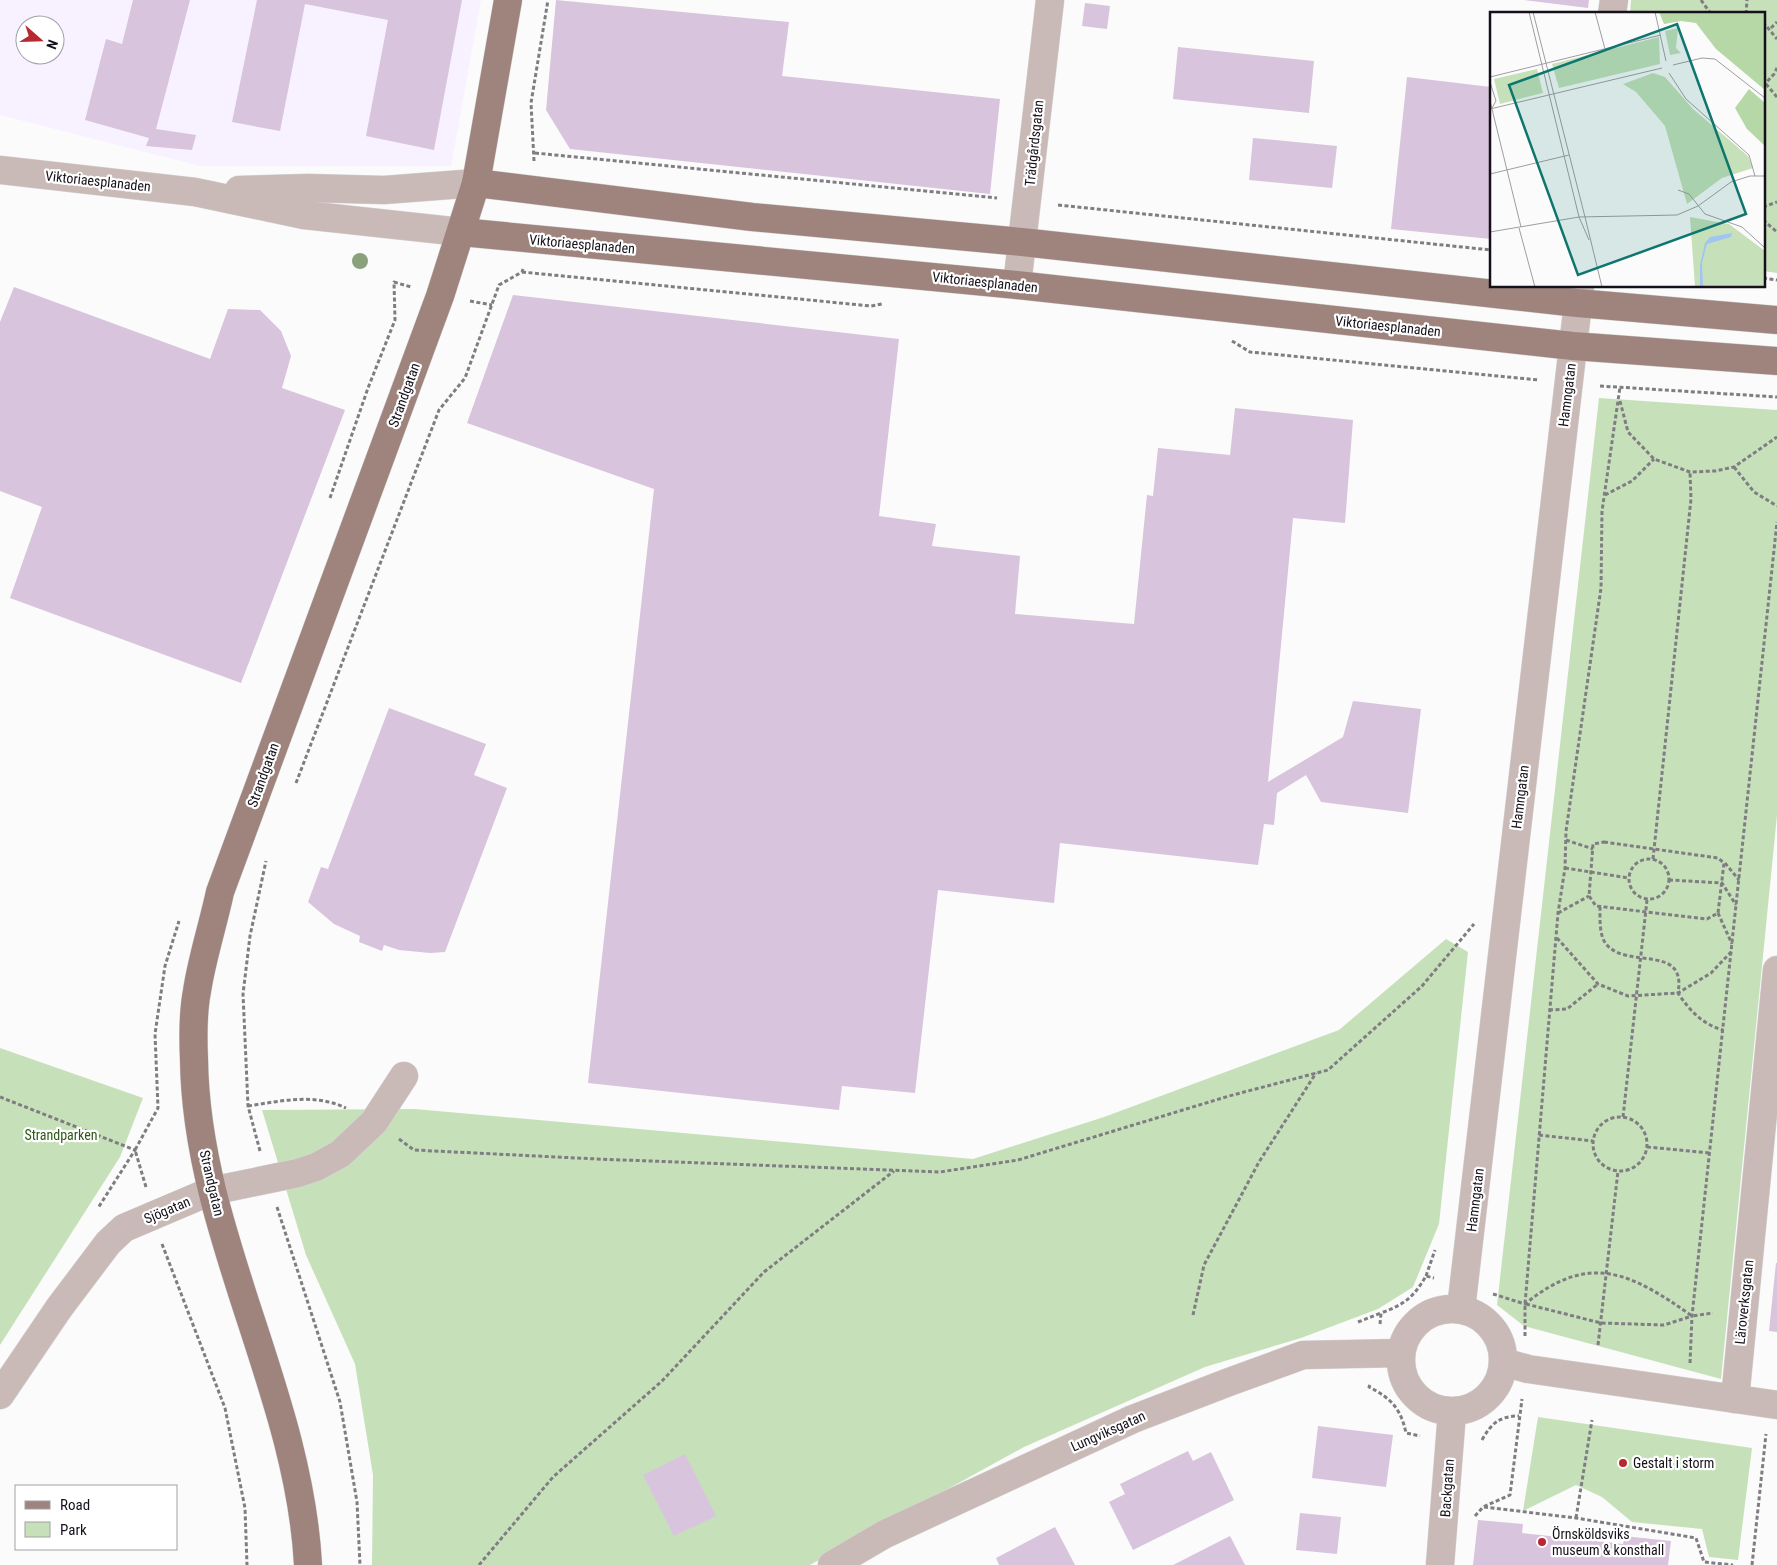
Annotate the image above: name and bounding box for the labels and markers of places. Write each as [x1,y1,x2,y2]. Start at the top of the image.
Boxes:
place label: Gestalt i storm [1633,1455,1714,1471]
marker: Gestalt i storm [1617,1457,1629,1469]
place label: Örnsköldsviks museum & konsthall [1552,1526,1664,1558]
marker: Örnsköldsviks museum & konsthall [1536,1536,1548,1548]

